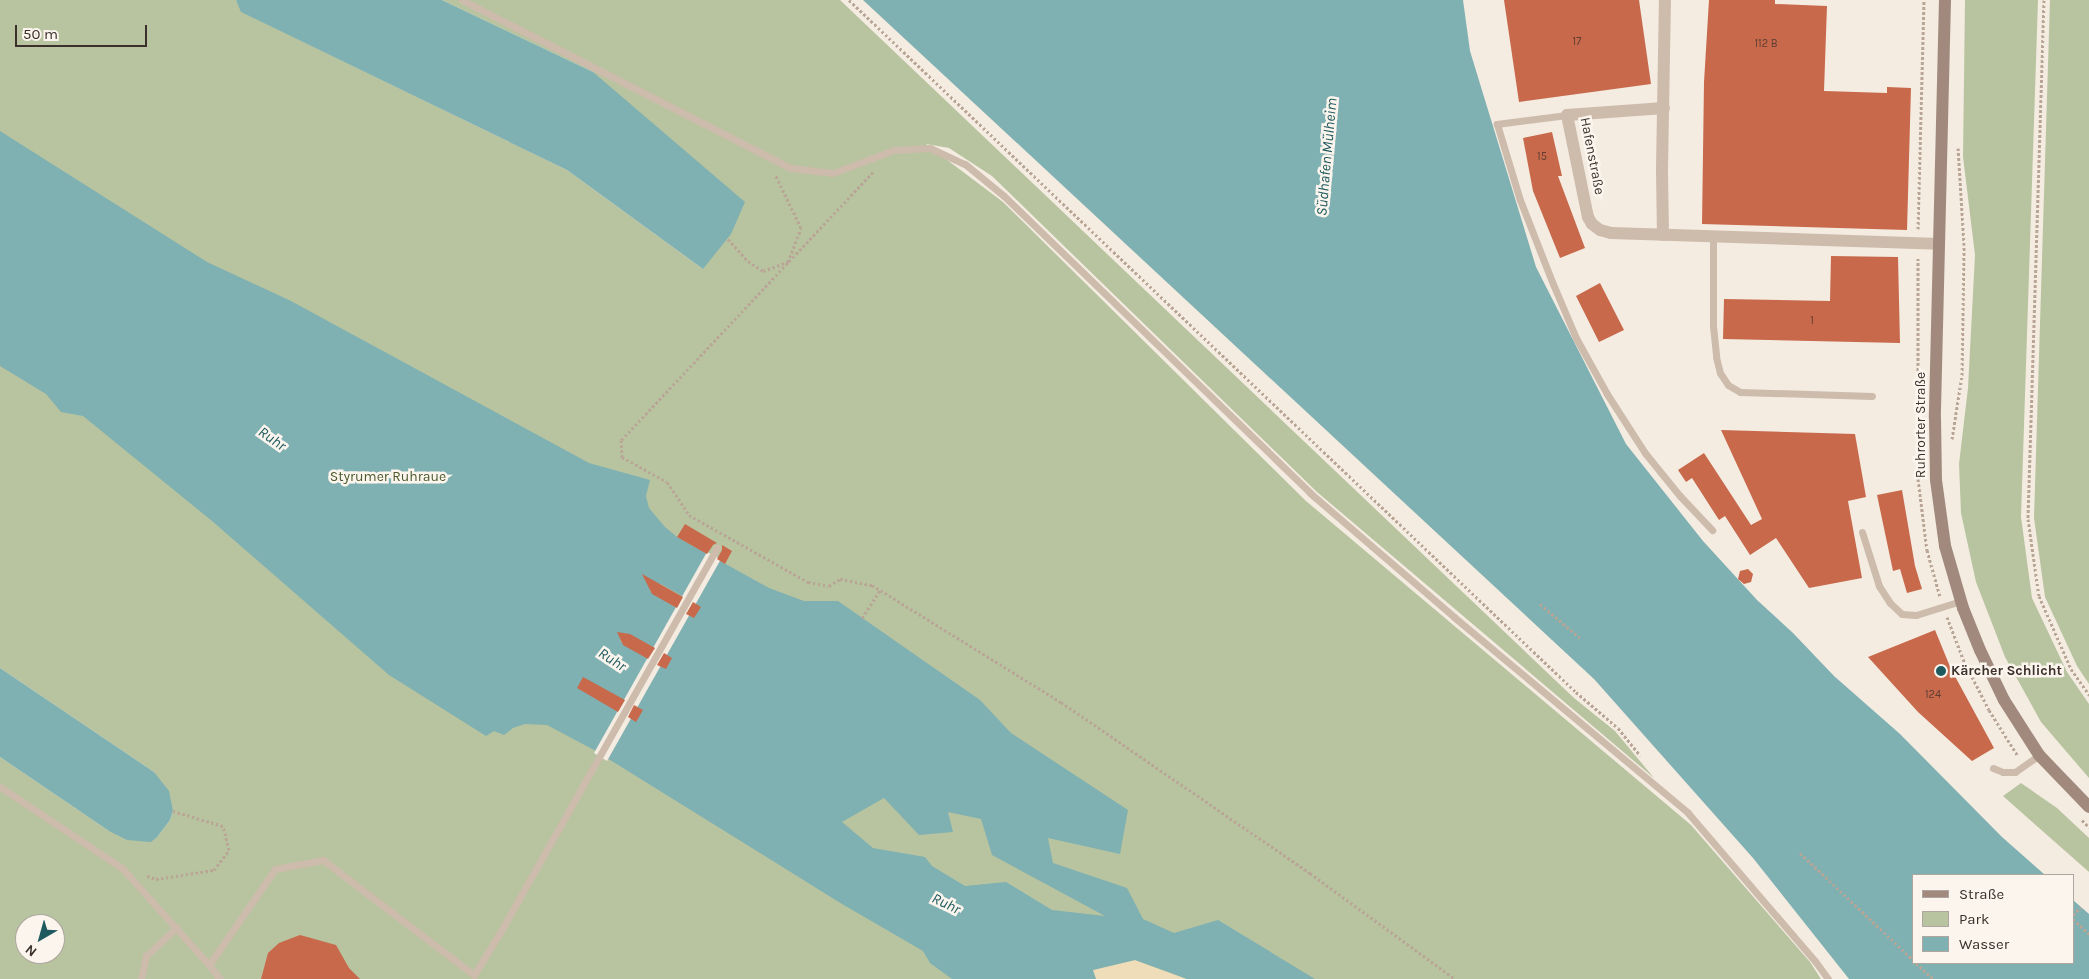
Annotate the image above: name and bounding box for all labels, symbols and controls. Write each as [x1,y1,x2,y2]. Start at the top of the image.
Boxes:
scale bar [18,15,150,47]
text: 50 m [23,25,58,43]
house number: 17 [1573,35,1581,49]
house number: 112 B [1754,37,1778,51]
water label: Südhafen Mülheim [1313,97,1341,217]
street label: Hafenstraße [1576,116,1608,196]
house number: 15 [1537,150,1547,164]
house number: 1 [1810,314,1814,328]
street label: Ruhrorter Straße [1913,372,1929,478]
water label: Ruhr [255,423,289,455]
park label: Styrumer Ruhraue [330,469,446,485]
water label: Ruhr [595,644,629,676]
place label: Kärcher Schlicht [1951,663,2062,679]
marker: Kärcher Schlicht [1935,665,1947,677]
house number: 124 [1925,688,1941,702]
legend [1912,874,2074,964]
text: Straße [1959,885,2004,903]
water label: Ruhr [929,889,963,919]
text: Park [1959,910,1989,928]
north arrow [15,914,65,964]
text: Wasser [1959,935,2009,953]
text: N [22,941,40,960]

